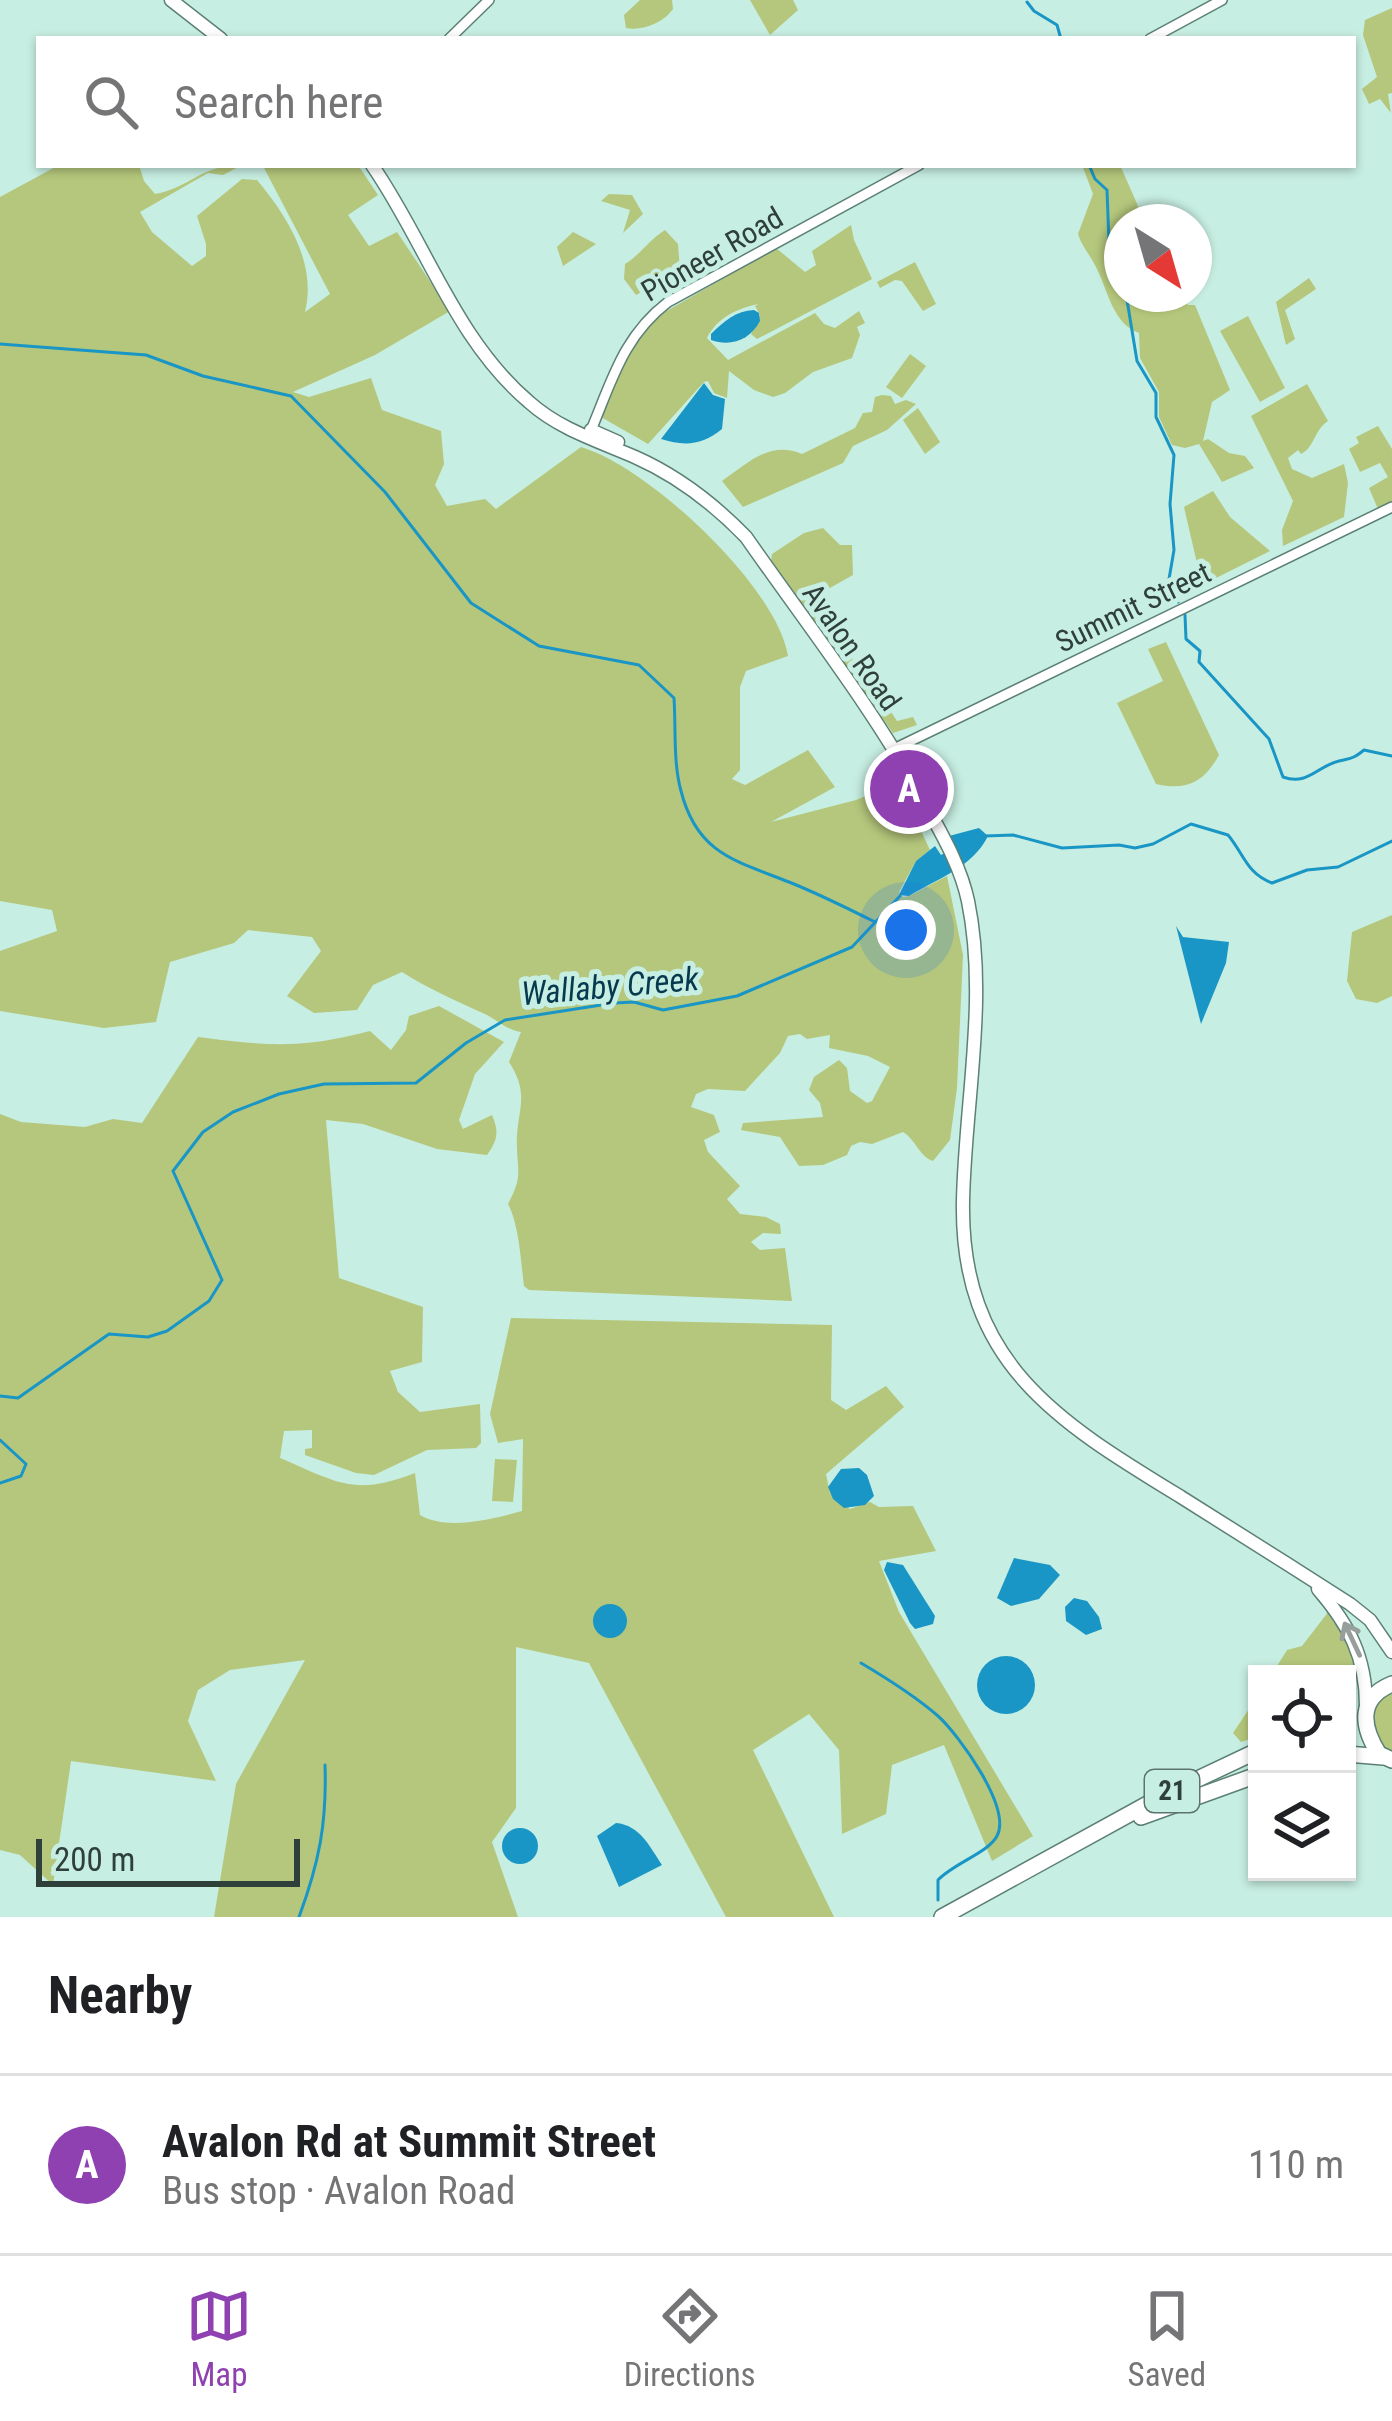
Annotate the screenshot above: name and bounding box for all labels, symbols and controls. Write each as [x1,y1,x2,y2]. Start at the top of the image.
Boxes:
search box [36,36,1356,168]
icon: search [78,69,144,135]
text: Search here [174,76,383,129]
street label: Pioneer Road [635,199,789,309]
north arrow [1104,204,1212,312]
street label: Summit Street [1050,554,1216,660]
street label: Avalon Road [795,577,909,717]
pin: A [870,744,948,834]
your location [876,900,936,960]
water label: Wallaby Creek [520,959,701,1013]
one-way arrow [1340,1622,1362,1658]
map controls [1248,1665,1356,1881]
button: locate [1248,1665,1356,1773]
road number: 21 [1145,1770,1199,1812]
button: layers [1248,1773,1356,1881]
scale bar [36,1833,300,1886]
text: 200 m [54,1840,135,1879]
text: Nearby [48,1966,192,2025]
text: Avalon Rd at Summit Street [162,2115,656,2168]
text: A [75,2142,99,2188]
text: 110 m [1248,2142,1344,2188]
text: Bus stop · Avalon Road [162,2168,515,2214]
tab: Map [186,2283,252,2394]
tab: Directions [624,2283,756,2394]
tab: Saved [1128,2283,1206,2394]

